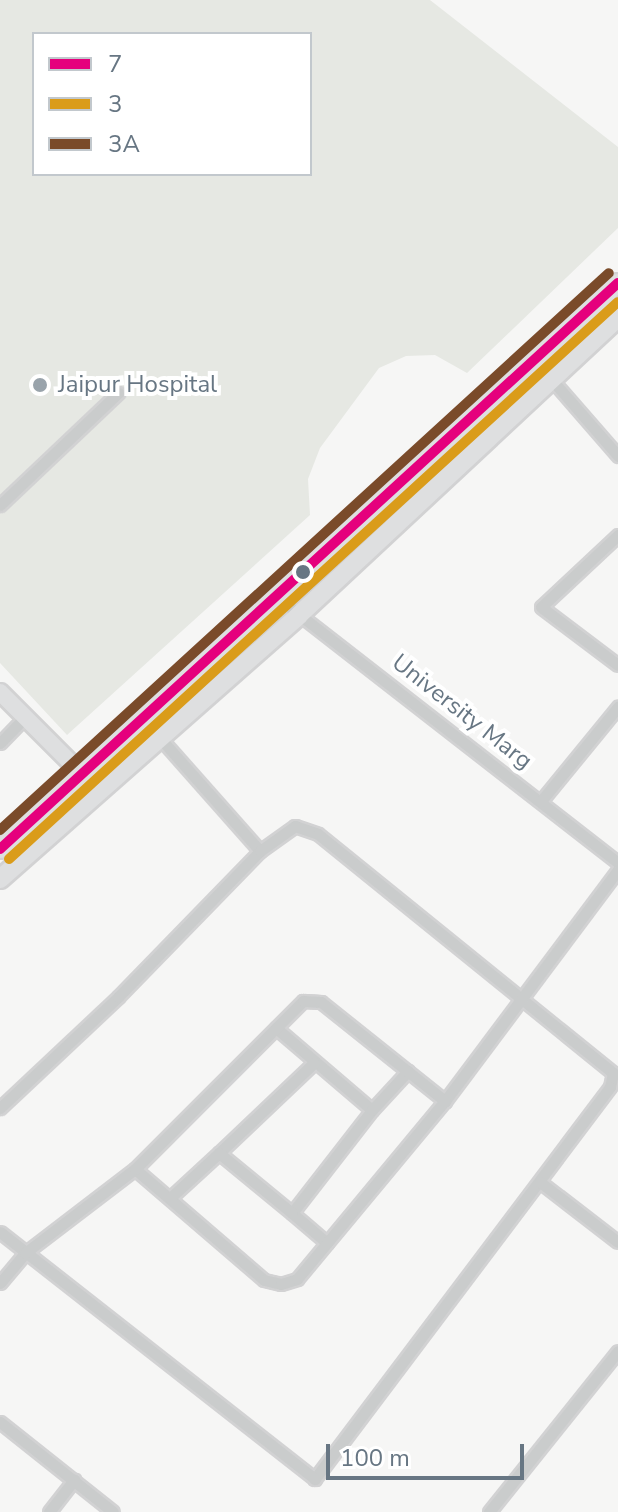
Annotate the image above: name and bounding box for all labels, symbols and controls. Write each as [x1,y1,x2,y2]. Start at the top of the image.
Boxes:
legend [32,32,312,176]
text: 7 [108,48,122,80]
text: 3 [108,88,122,120]
text: 3A [108,128,140,160]
place label: Jaipur Hospital [58,371,217,399]
marker: Jaipur Hospital [29,374,51,396]
unlabelled marker [295,564,311,580]
street label: University Marg [386,648,538,776]
scale bar [330,1428,528,1478]
text: 100 m [340,1442,410,1474]

